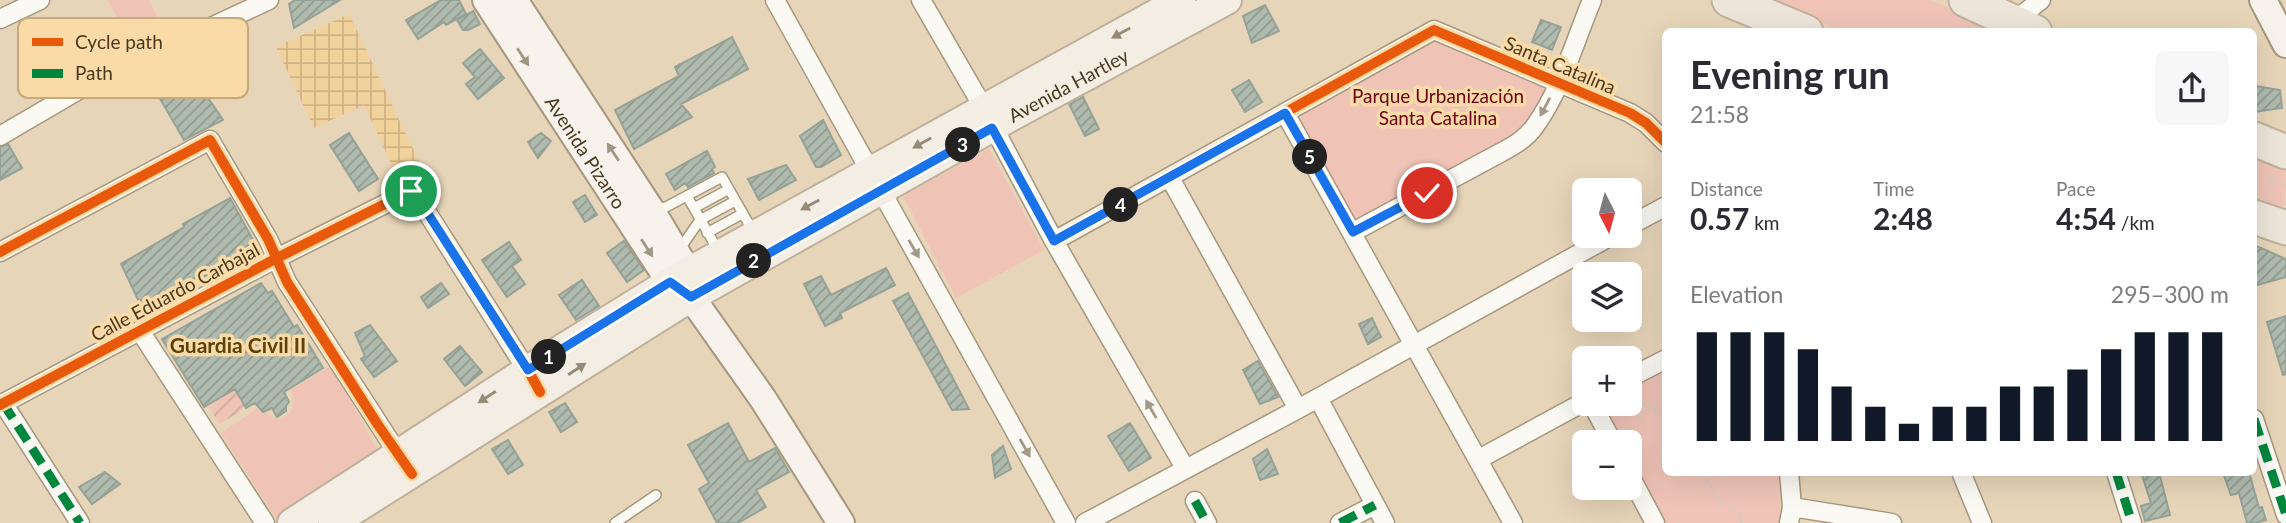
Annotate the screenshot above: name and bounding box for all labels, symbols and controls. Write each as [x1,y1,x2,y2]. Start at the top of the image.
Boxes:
legend [18,18,248,98]
one-way arrow [1111,27,1131,39]
text: Cycle path [75,30,163,53]
street label: Santa Catalina [1501,31,1619,98]
street label: Avenida Hartley [1004,43,1133,127]
one-way arrow [516,48,530,66]
text: Evening run [1690,51,1890,97]
button: share [2155,51,2229,125]
text: Path [75,61,113,84]
park label: Parque Urbanización Santa Catalina [1352,84,1524,129]
street label: Avenida Pizarro [541,91,631,213]
one-way arrow [1539,97,1551,117]
text: 21:58 [1690,100,1749,128]
pin: 3 [946,128,981,162]
text: 3 [957,133,968,156]
one-way arrow [912,137,931,149]
pin: 5 [1292,140,1328,174]
one-way arrow [606,143,620,161]
text: 5 [1304,145,1315,168]
pin [381,161,441,221]
pin [1397,163,1457,223]
icon: arrive [392,172,430,210]
icon: check [1408,174,1446,212]
text: Distance [1690,177,1763,200]
text: Time [1873,177,1914,200]
text: Pace [2056,177,2095,200]
north arrow [1572,178,1642,248]
map controls [1572,178,1642,500]
pin: 4 [1104,188,1138,222]
text: 4 [1115,193,1126,216]
one-way arrow [800,199,820,211]
text: 0.57 [1690,200,1749,236]
text: 2:48 [1873,200,1933,236]
text: 4:54 [2056,200,2116,236]
text: km [1749,211,1779,234]
text: /km [2116,211,2155,234]
street label: Calle Eduardo Carbajal [87,237,263,346]
one-way arrow [641,238,654,258]
one-way arrow [908,239,920,259]
pin: 2 [736,244,772,278]
text: 2 [748,249,759,272]
button: layers [1572,262,1642,332]
text: Elevation [1690,280,1783,308]
text: 295–300 m [2111,280,2229,308]
district label: Guardia Civil II [170,332,306,357]
pin: 1 [532,340,566,374]
text: 1 [543,345,554,368]
button: + [1572,346,1642,416]
one-way arrow [568,363,587,376]
one-way arrow [478,390,497,403]
one-way arrow [1145,400,1157,419]
button: − [1572,430,1642,500]
one-way arrow [1019,438,1031,458]

